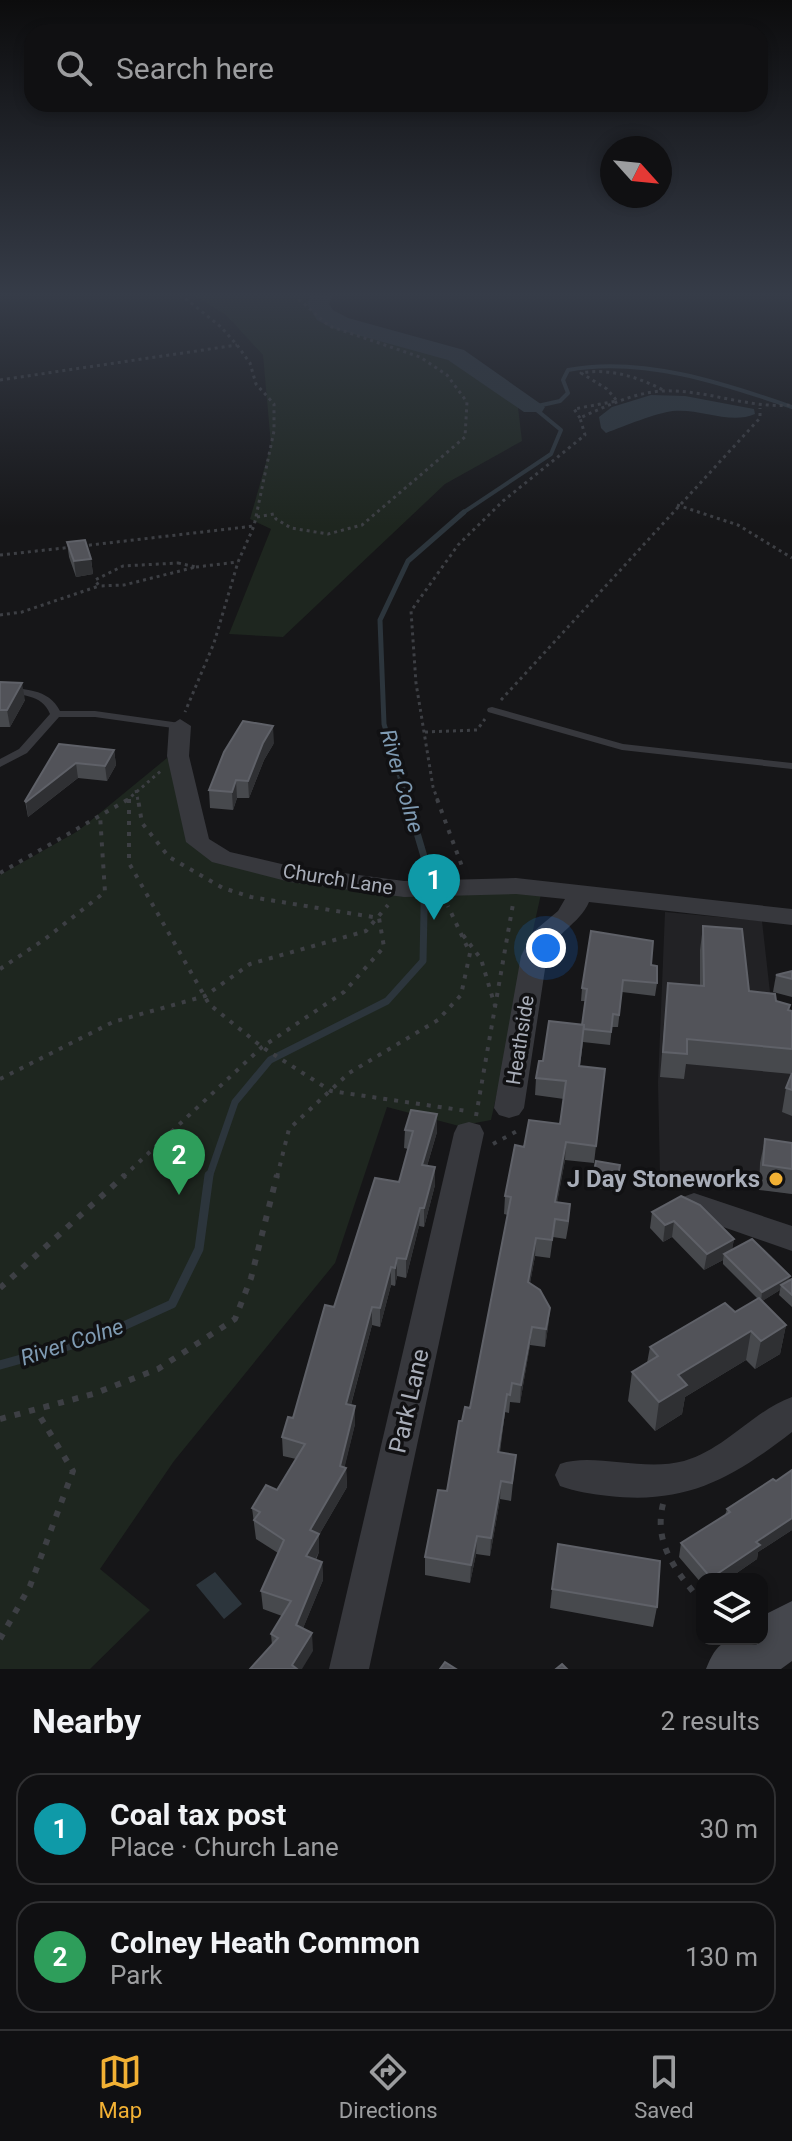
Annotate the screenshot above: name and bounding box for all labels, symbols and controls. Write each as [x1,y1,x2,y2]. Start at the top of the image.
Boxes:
search box [24,24,768,112]
icon: search [52,46,96,90]
text: Search here [116,51,274,86]
north arrow [600,136,672,208]
water label: River Colne [375,726,429,836]
pin: 1 [408,854,460,920]
street label: Church Lane [281,858,395,900]
your location [526,928,566,968]
street label: Heathside [501,993,539,1087]
pin: 2 [153,1129,205,1195]
place label: J Day Stoneworks [567,1165,760,1193]
marker: J Day Stoneworks [767,1170,785,1188]
water label: River Colne [17,1314,127,1370]
street label: Park Lane [383,1346,435,1456]
map controls [696,1573,768,1645]
button: layers [696,1573,768,1645]
text: Nearby [32,1701,141,1741]
text: 2 results [661,1706,760,1736]
text: Coal tax post [110,1797,286,1832]
text: 1 [53,1814,67,1844]
text: 30 m [700,1814,758,1844]
text: Place · Church Lane [110,1832,339,1862]
text: Colney Heath Common [110,1925,420,1960]
text: 2 [53,1942,67,1972]
text: 130 m [685,1942,758,1972]
text: Park [110,1960,162,1990]
tab: Map [98,2050,142,2123]
tab: Directions [339,2050,438,2123]
tab: Saved [634,2050,694,2123]

